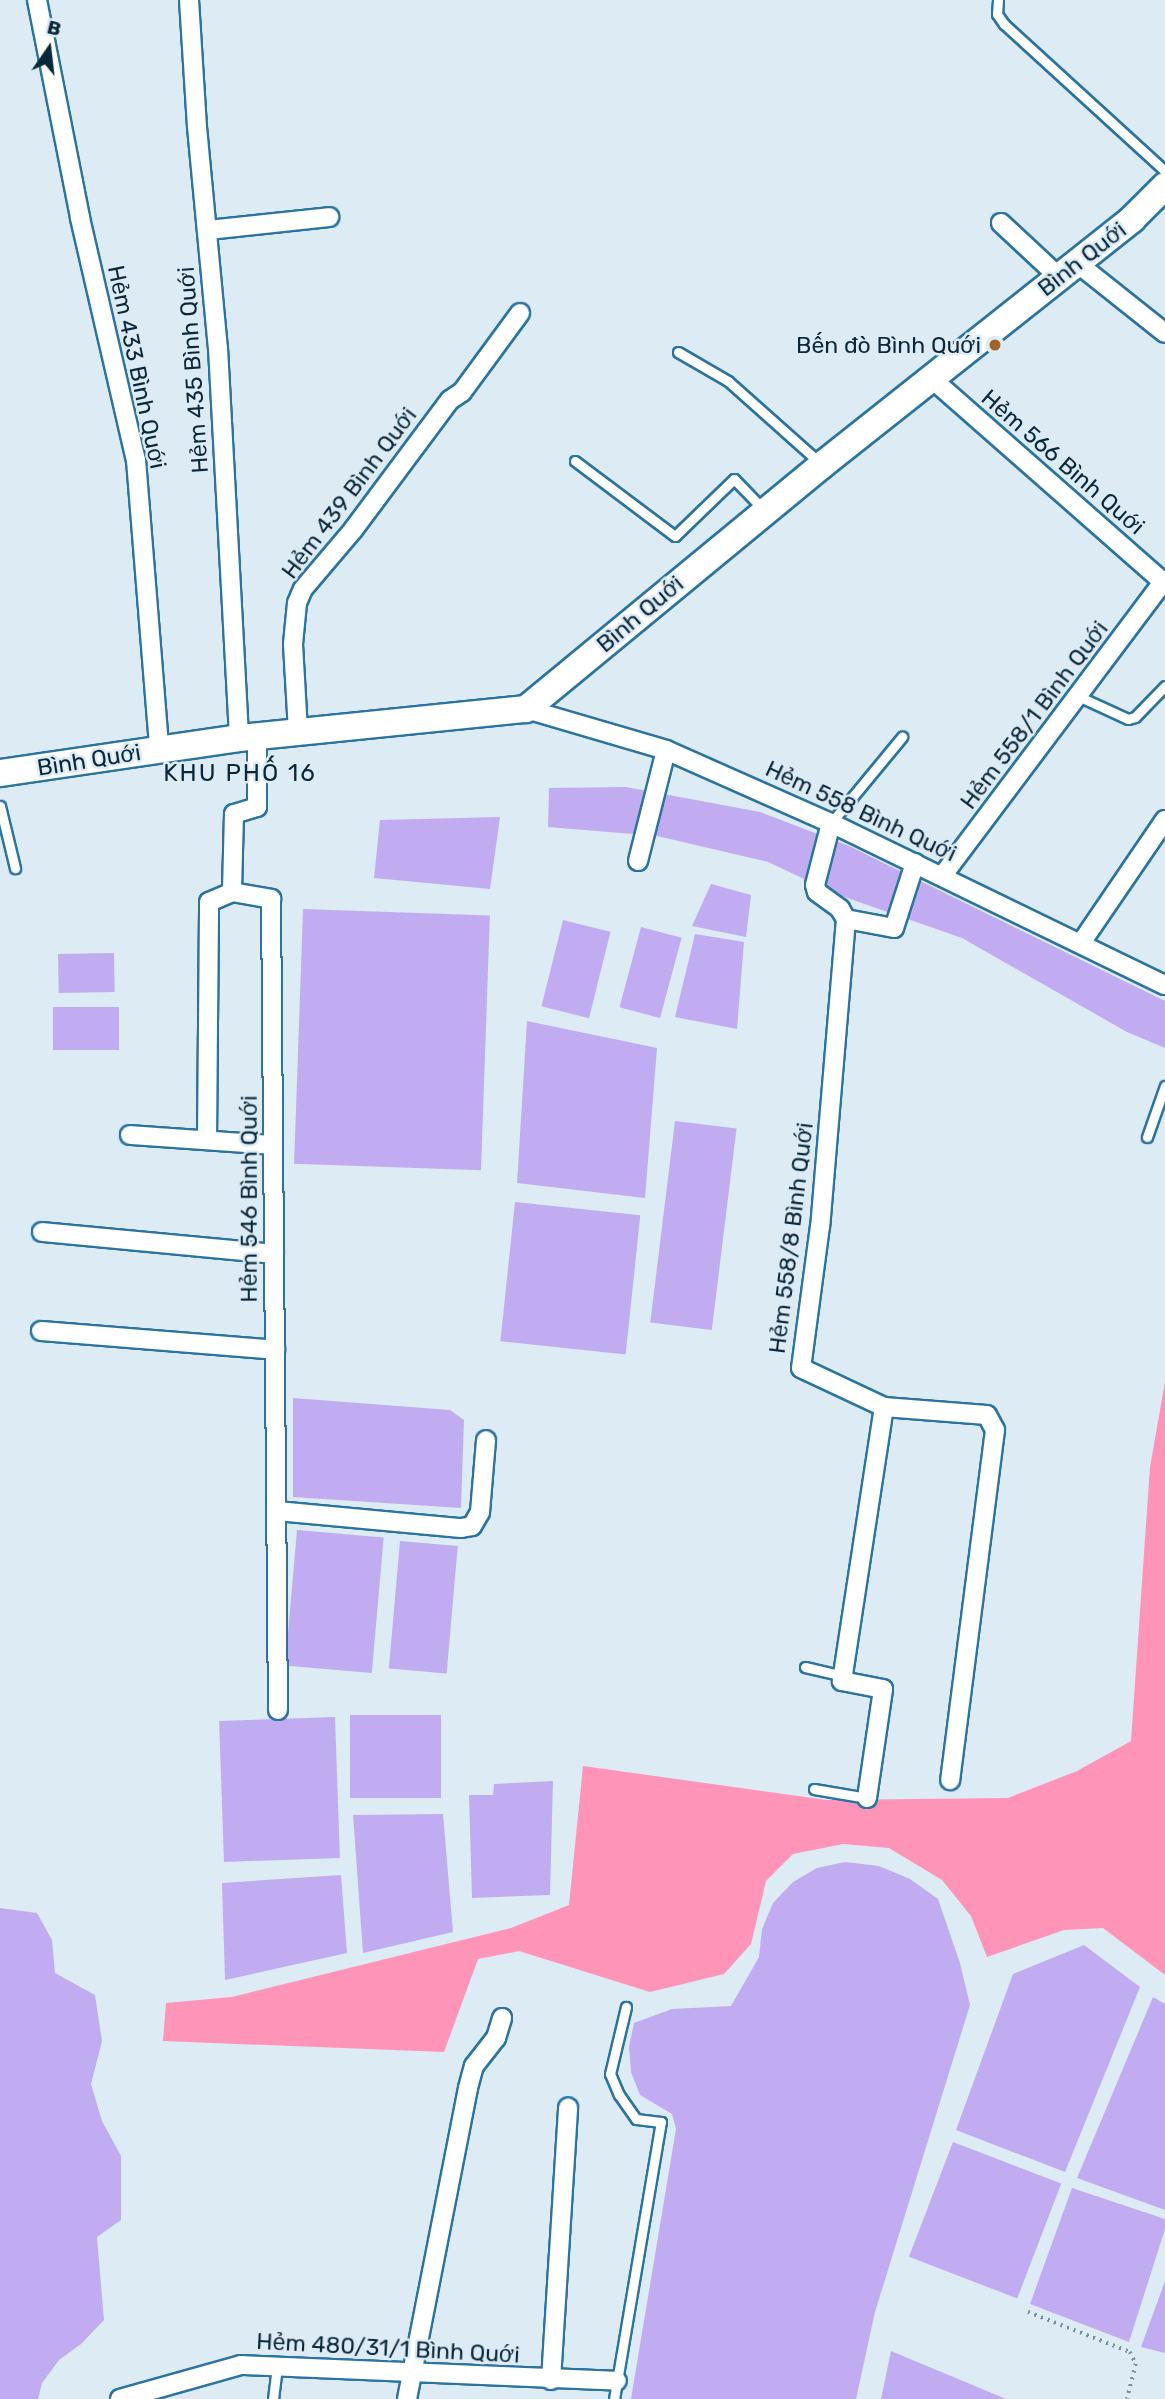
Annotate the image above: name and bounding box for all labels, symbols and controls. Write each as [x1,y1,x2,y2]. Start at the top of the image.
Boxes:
north arrow [14,14,84,84]
text: B [45,15,63,41]
street label: Bình Quới [1032,216,1132,302]
street label: Hẻm 433 Bình Quới [102,263,172,471]
street label: Hẻm 435 Bình Quới [172,266,214,474]
place label: Bến đò Bình Quới [796,331,981,359]
marker: Bến đò Bình Quới [987,337,1003,353]
street label: Hẻm 566 Bình Quới [976,384,1150,540]
street label: Hẻm 439 Bình Quới [276,402,422,584]
street label: Bình Quới [591,570,689,658]
street label: Hẻm 558/1 Bình Quới [954,616,1114,814]
street label: Bình Quới [35,738,143,782]
street label: Hẻm 558 Bình Quới [761,755,961,867]
district label: KHU PHỐ 16 [164,760,316,788]
street label: Hẻm 546 Bình Quới [235,1095,263,1303]
street label: Hẻm 558/8 Bình Quới [763,1121,819,1355]
street label: Hẻm 480/31/1 Bình Quới [256,2327,520,2369]

